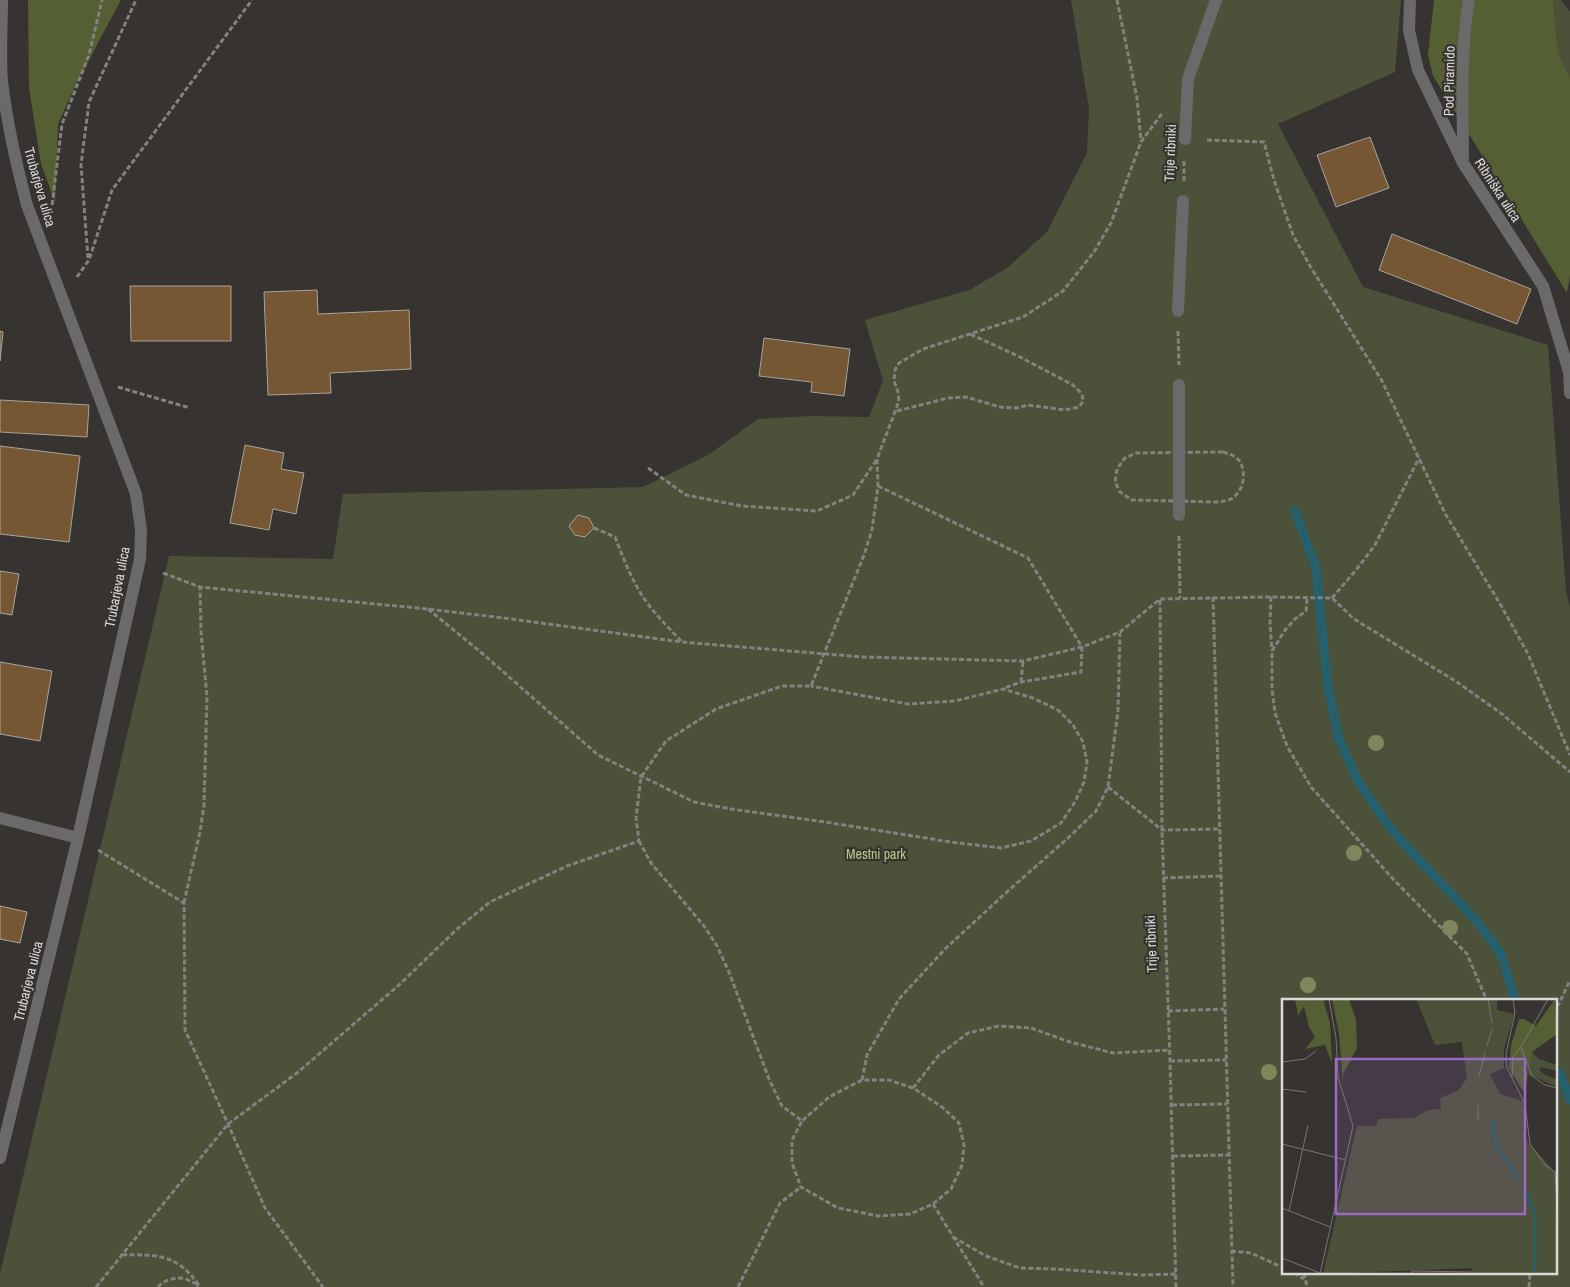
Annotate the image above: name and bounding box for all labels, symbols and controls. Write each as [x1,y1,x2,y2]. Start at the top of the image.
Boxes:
street label: Pod Piramido [1439,46,1459,116]
street label: Trije ribniki [1160,124,1180,182]
street label: Trubarjeva ulica [20,145,60,229]
street label: Ribniška ulica [1471,155,1526,226]
street label: Trubarjeva ulica [100,544,134,629]
park label: Mestni park [846,845,906,863]
street label: Trije ribniki [1141,915,1161,973]
street label: Trubarjeva ulica [9,939,47,1023]
inset map [1282,999,1558,1274]

